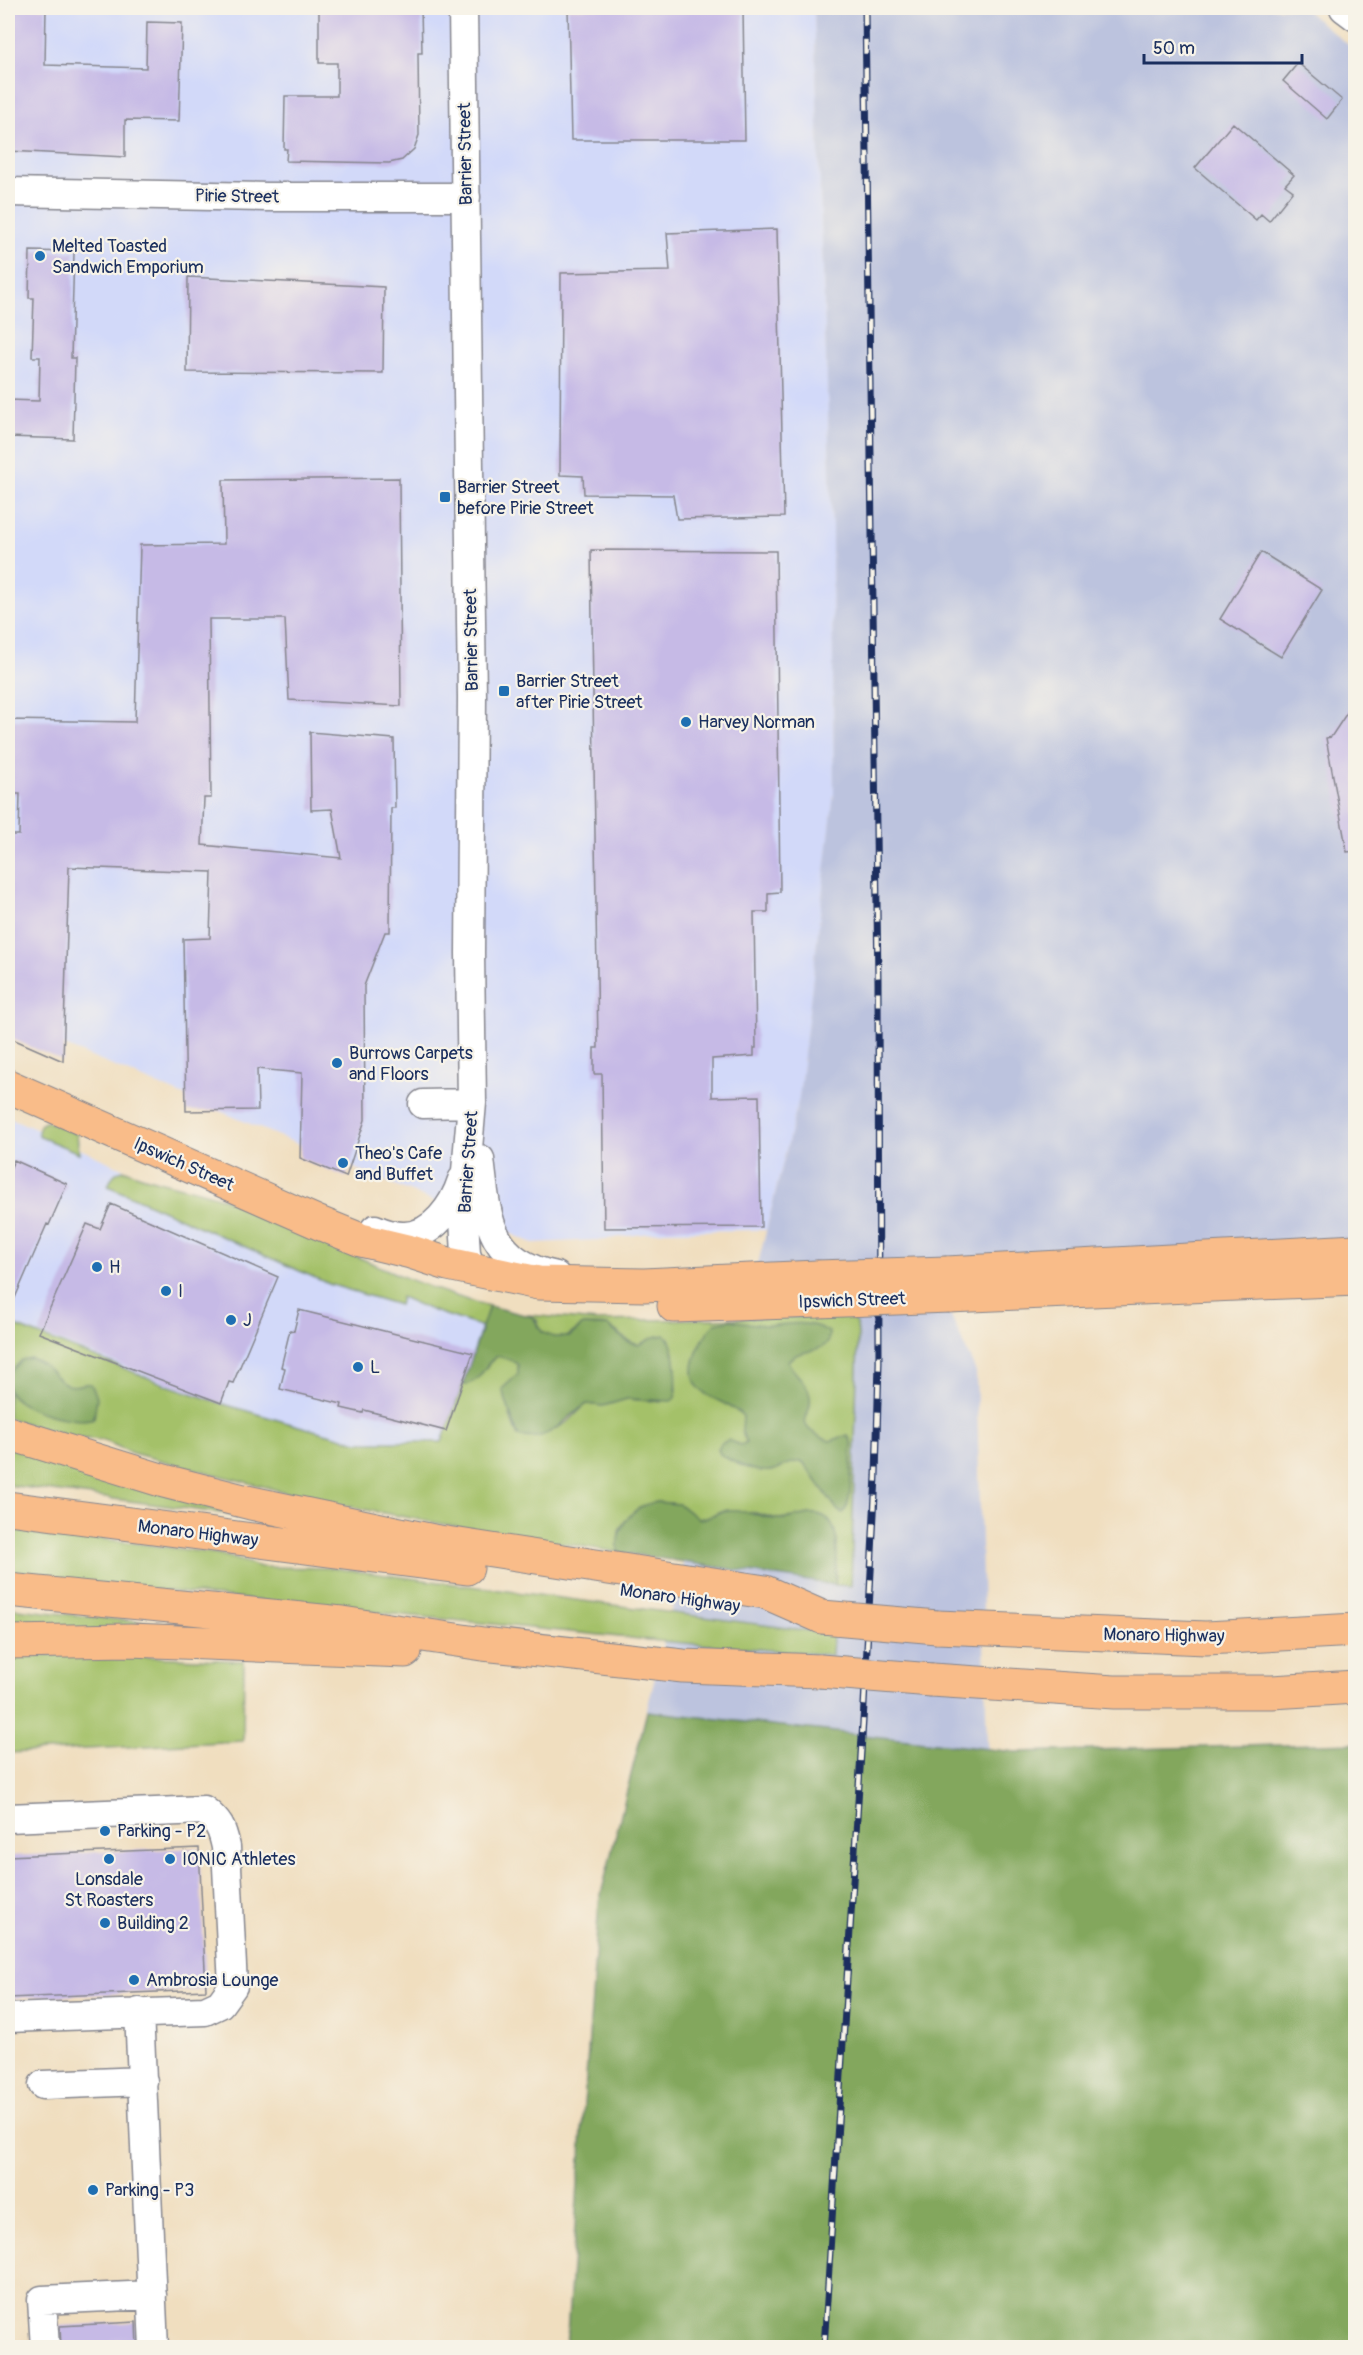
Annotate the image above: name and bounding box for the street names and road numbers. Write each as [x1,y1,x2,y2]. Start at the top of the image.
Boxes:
street label: Barrier Street [453,102,478,206]
street label: Pirie Street [195,184,280,209]
street label: Barrier Street [459,588,484,692]
street label: Barrier Street [453,1109,484,1214]
street label: Ipswich Street [130,1132,238,1197]
street label: Ipswich Street [798,1287,907,1314]
street label: Monaro Highway [136,1515,260,1552]
street label: Monaro Highway [618,1579,742,1618]
street label: Monaro Highway [1103,1623,1225,1648]

